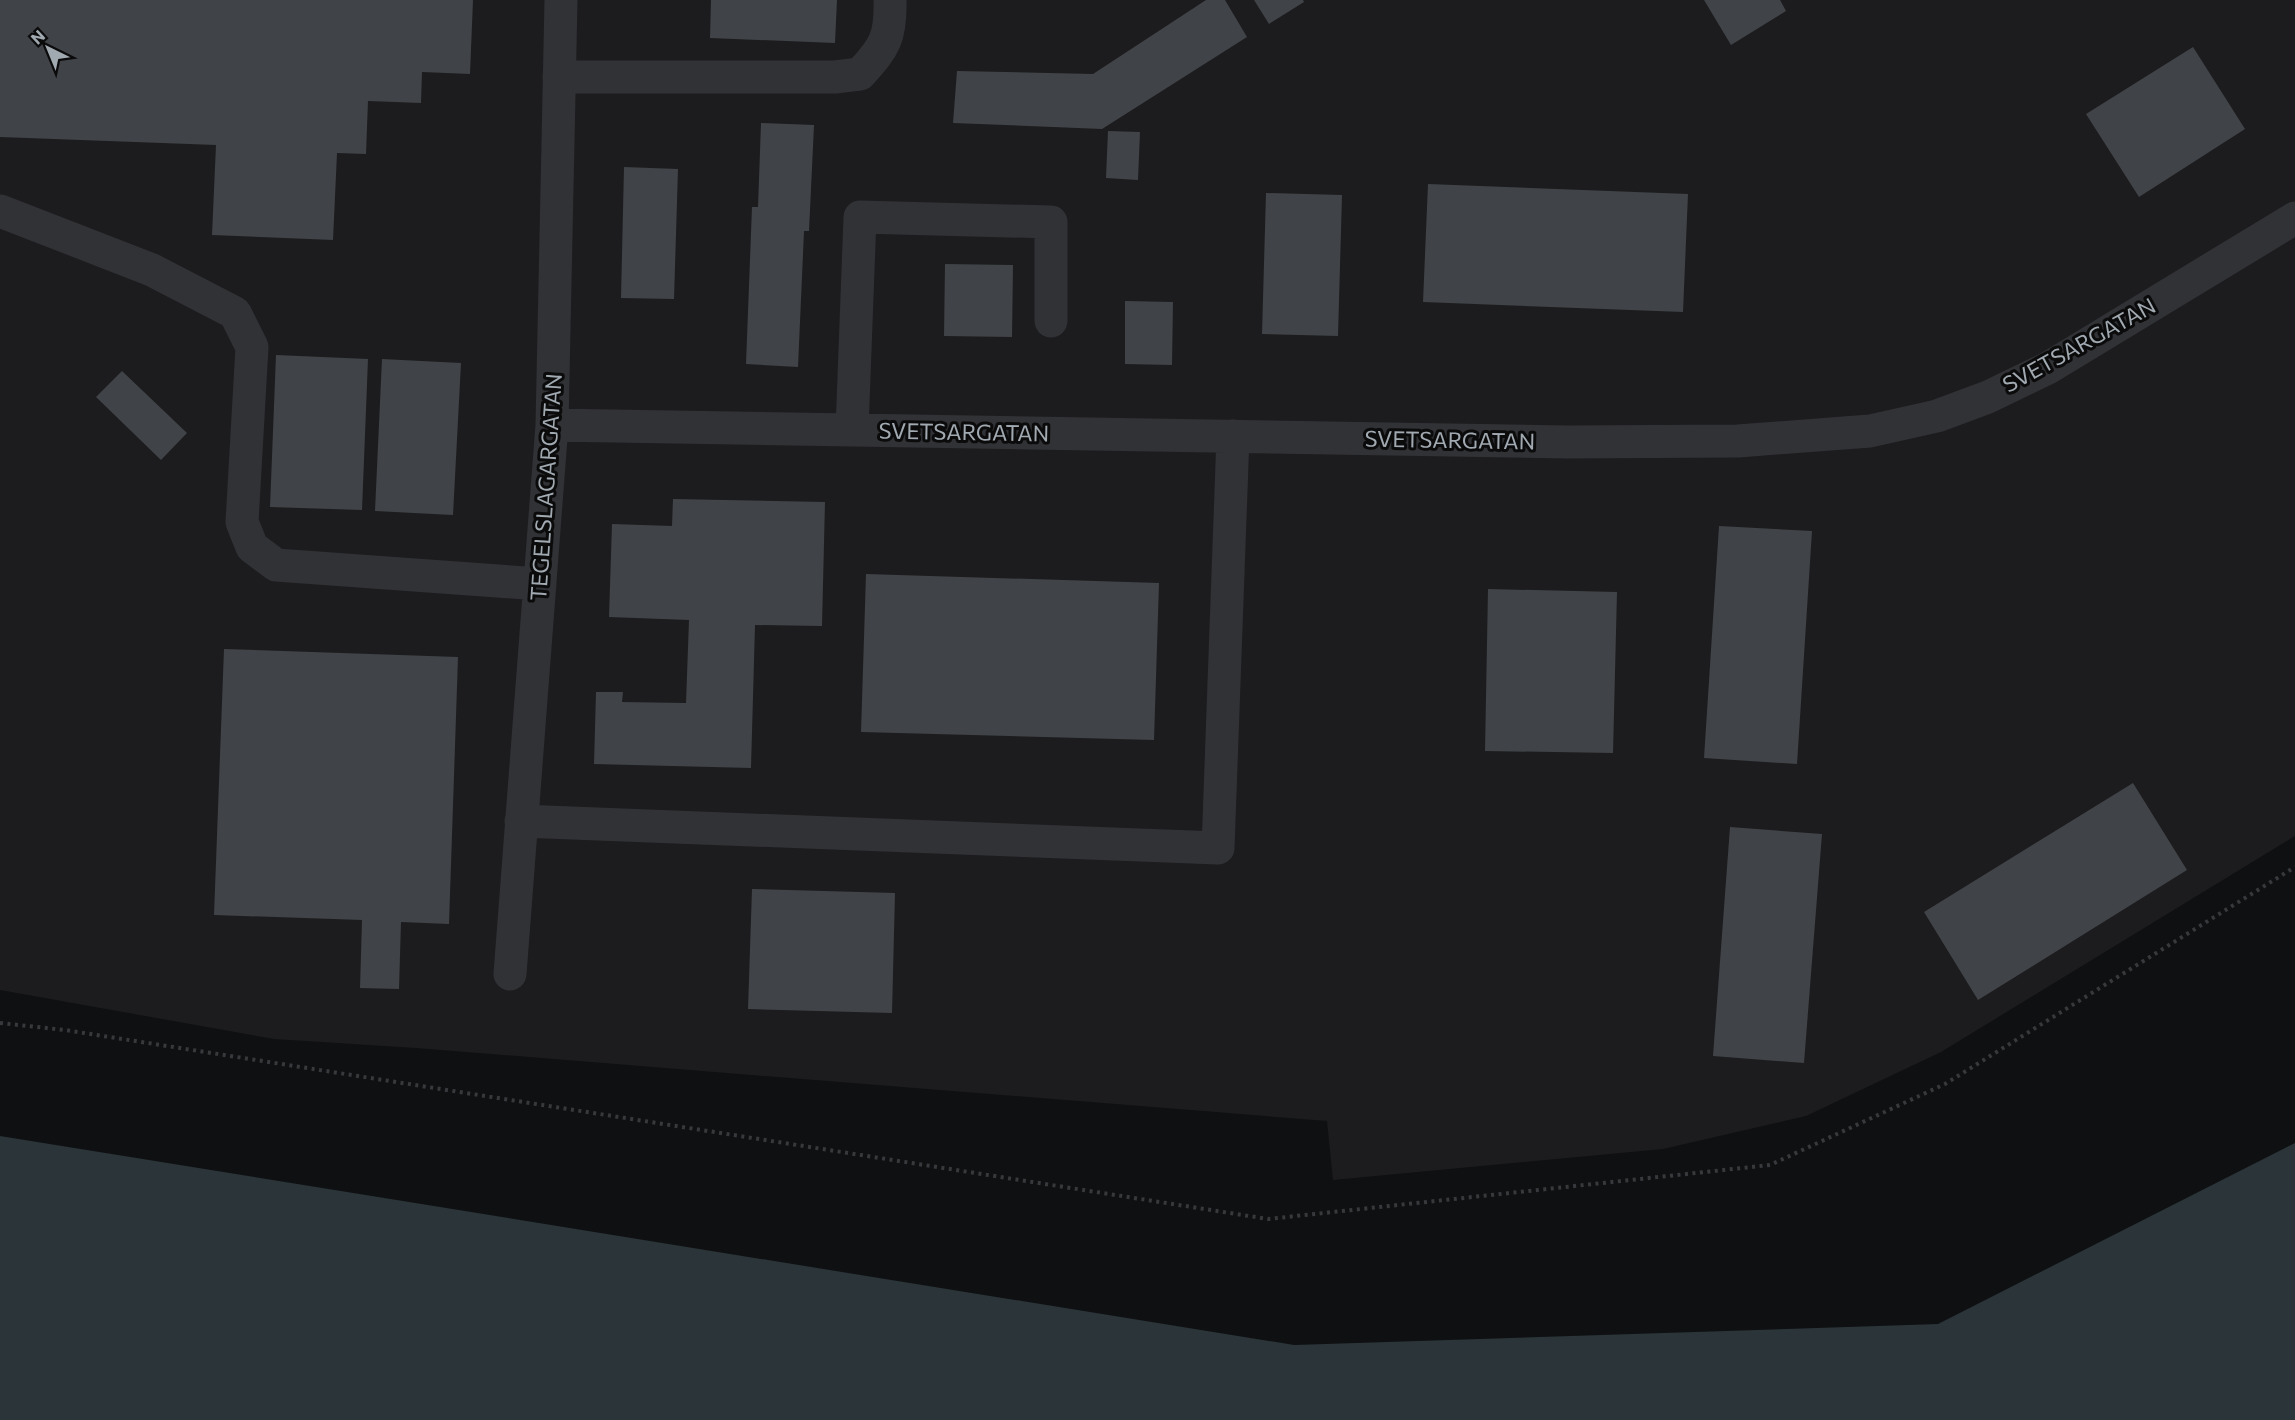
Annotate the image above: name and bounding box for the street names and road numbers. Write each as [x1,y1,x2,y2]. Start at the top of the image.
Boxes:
street label: SVETSARGATAN [1998,291,2160,398]
street label: TEGELSLAGARGATAN [524,372,567,602]
street label: SVETSARGATAN [879,417,1050,446]
street label: SVETSARGATAN [1365,425,1536,454]

